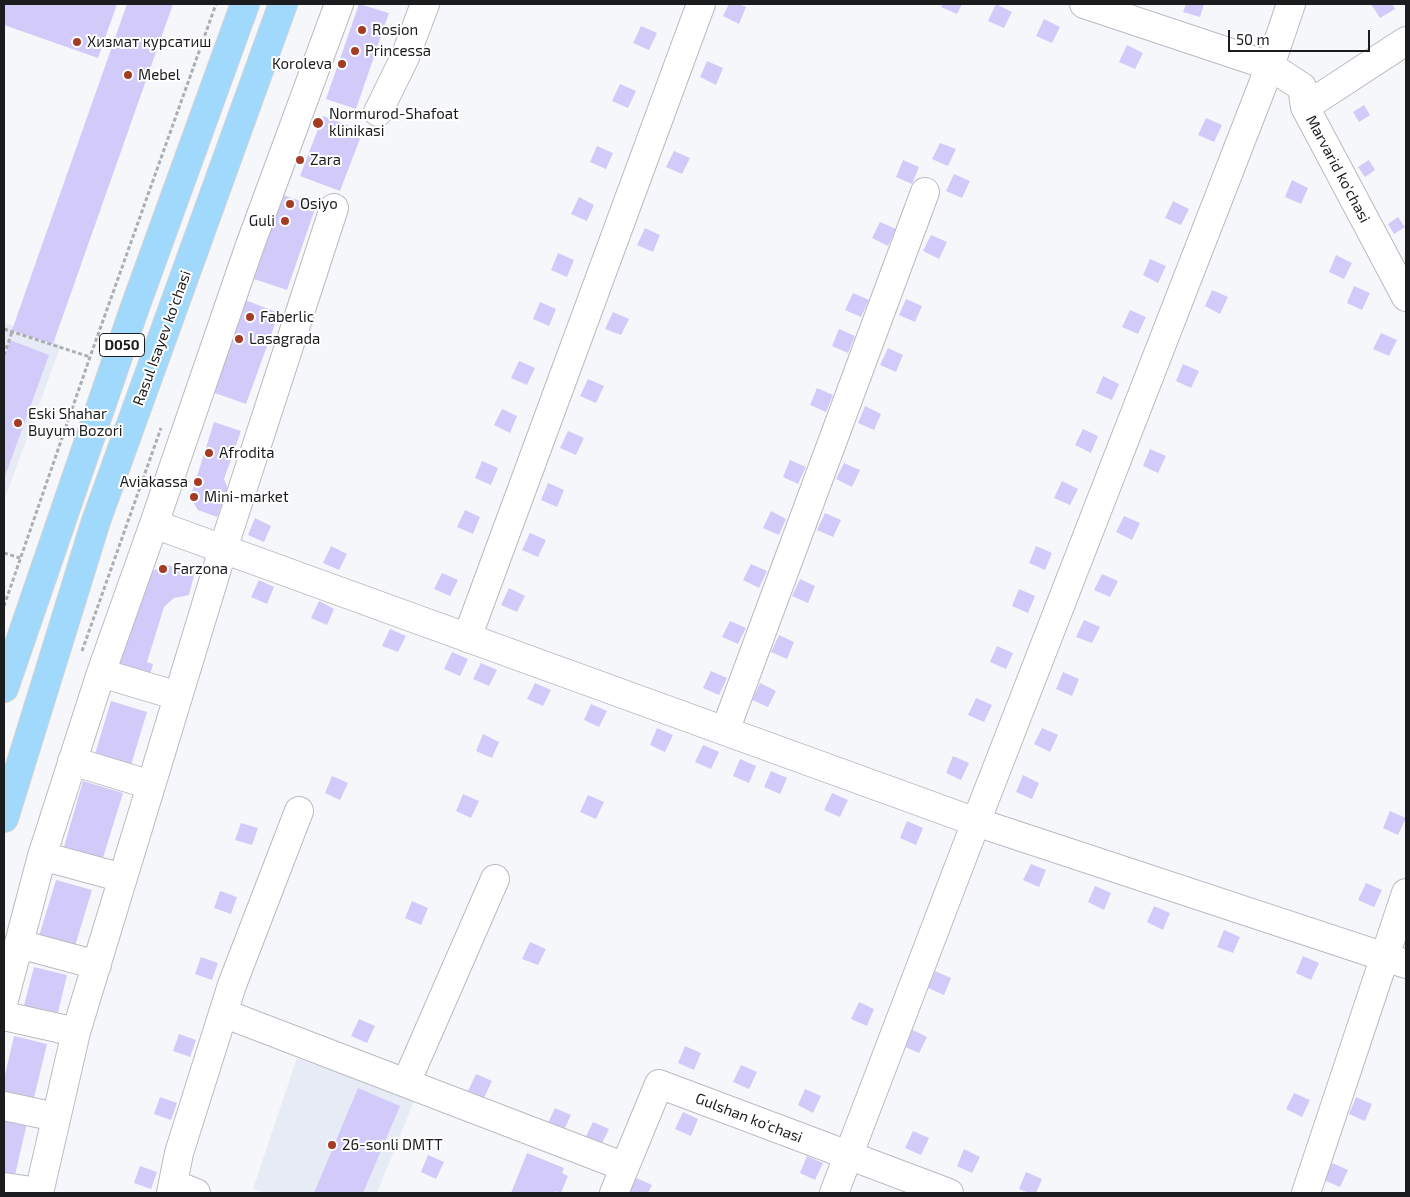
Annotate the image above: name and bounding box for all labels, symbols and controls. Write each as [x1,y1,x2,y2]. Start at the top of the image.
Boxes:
scale bar [1230,20,1372,52]
place label: Rosion [372,21,418,39]
marker: Rosion [356,24,368,36]
text: 50 m [1236,30,1270,48]
place label: Хизмат курсатиш [87,33,211,51]
marker: Хизмат курсатиш [71,36,83,48]
place label: Princessa [365,42,431,60]
marker: Princessa [349,45,361,57]
place label: Koroleva [272,55,332,73]
marker: Koroleva [336,58,348,70]
place label: Mebel [138,66,180,84]
marker: Mebel [122,69,134,81]
place label: Normurod-Shafoat klinikasi [329,105,459,140]
street label: Marvarid ko'chasi [1302,112,1374,226]
marker: Normurod-Shafoat klinikasi [311,116,325,130]
place label: Zara [310,151,341,169]
marker: Zara [294,154,306,166]
place label: Osiyo [300,195,338,213]
marker: Osiyo [284,198,296,210]
place label: Guli [249,212,275,230]
marker: Guli [279,215,291,227]
street label: Rasul Isayev ko'chasi [129,268,195,408]
place label: Faberlic [260,308,314,326]
marker: Faberlic [244,311,256,323]
place label: Lasagrada [249,330,320,348]
marker: Lasagrada [233,333,245,345]
road number: D050 [100,334,144,356]
place label: Eski Shahar Buyum Bozori [28,405,123,440]
marker: Eski Shahar Buyum Bozori [12,417,24,429]
place label: Afrodita [219,444,275,462]
marker: Afrodita [203,447,215,459]
place label: Aviakassa [120,473,188,491]
marker: Aviakassa [192,476,204,488]
place label: Mini-market [204,488,289,506]
marker: Mini-market [188,491,200,503]
place label: Farzona [173,560,228,578]
marker: Farzona [157,563,169,575]
street label: Gulshan ko'chasi [693,1089,805,1147]
place label: 26-sonli DMTT [342,1136,443,1154]
marker: 26-sonli DMTT [326,1139,338,1151]

